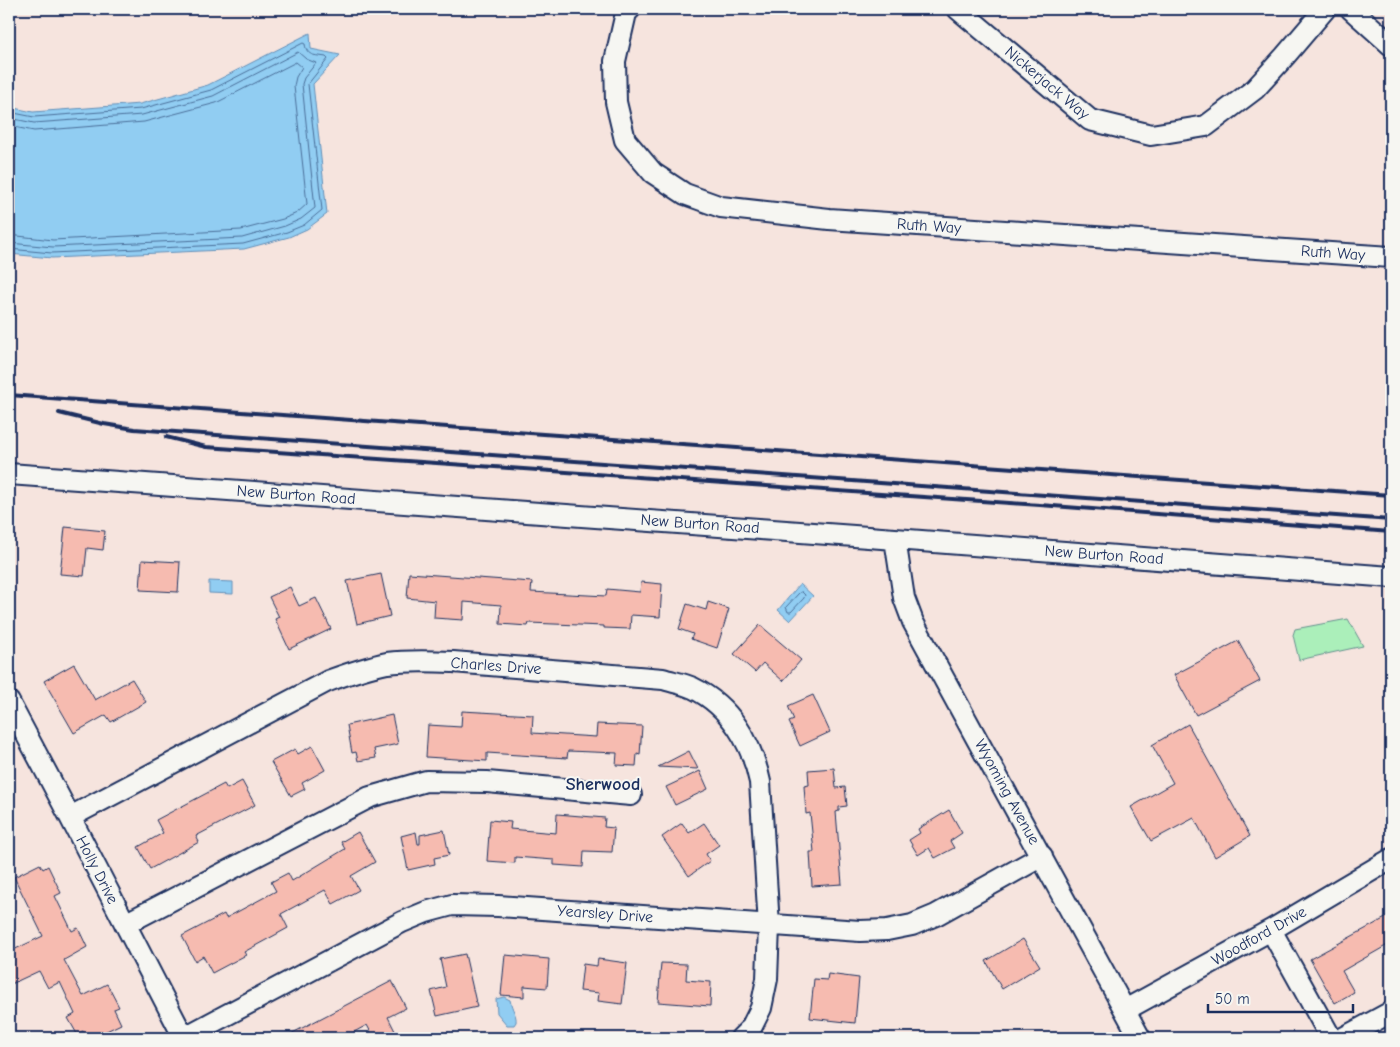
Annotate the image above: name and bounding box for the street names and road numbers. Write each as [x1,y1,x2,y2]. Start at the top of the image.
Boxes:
street label: Nickerjack Way [1001,42,1094,124]
street label: Ruth Way [896,215,963,237]
street label: Ruth Way [1300,242,1367,264]
street label: New Burton Road [236,482,356,508]
street label: New Burton Road [640,511,760,537]
street label: New Burton Road [1044,542,1164,568]
street label: Charles Drive [450,654,542,678]
street label: Wyoming Avenue [971,736,1043,848]
street label: Holly Drive [72,833,122,907]
street label: Yearsley Drive [556,902,654,926]
street label: Woodford Drive [1209,903,1309,969]

